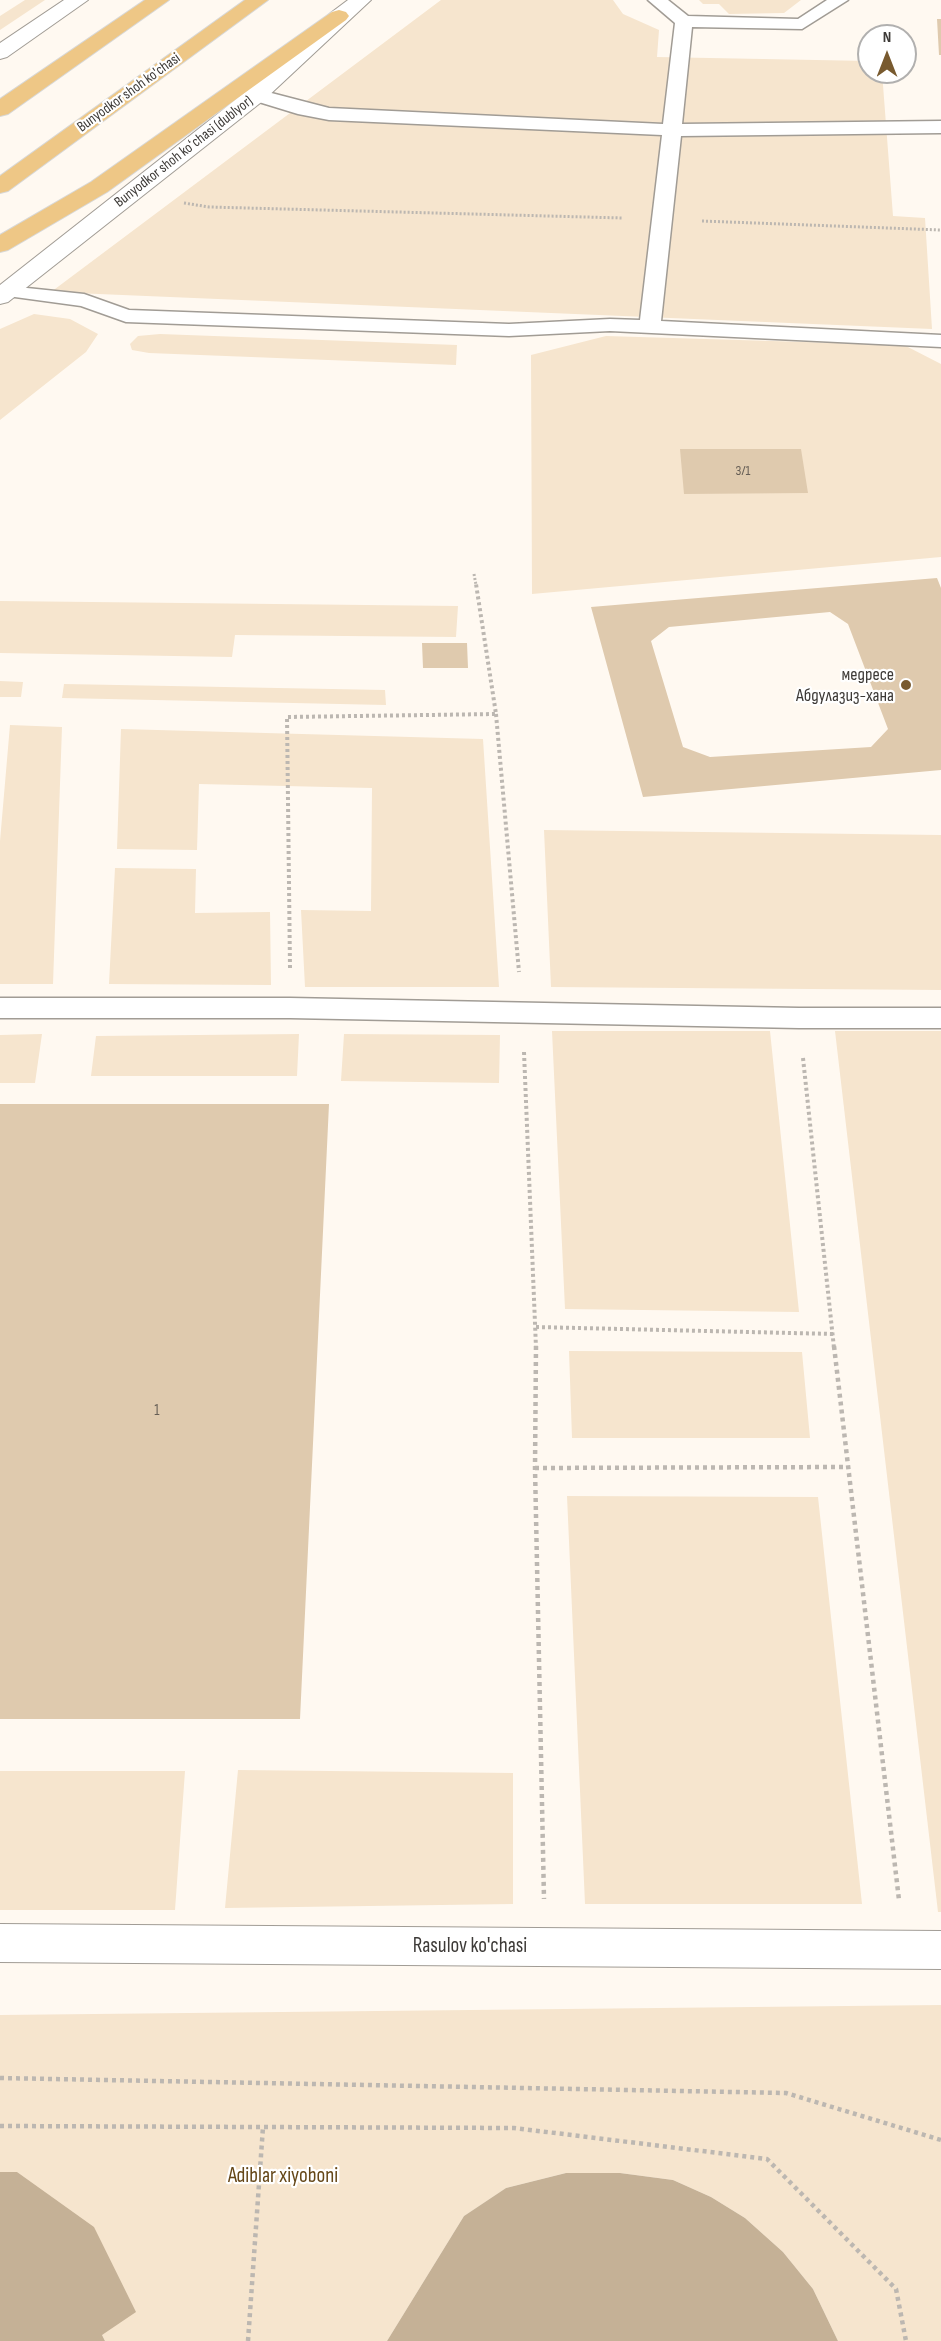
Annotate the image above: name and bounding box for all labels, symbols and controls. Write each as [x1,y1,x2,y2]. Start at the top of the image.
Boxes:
north arrow [857,24,917,84]
text: N [883,28,891,47]
street label: Bunyodkor shoh ko'chasi [74,50,184,136]
street label: Bunyodkor shoh koʻchasi (dublyor) [111,92,257,212]
house number: 3/1 [736,463,750,479]
place label: медресе Абдулазиз-хана [796,664,894,706]
marker: медресе Абдулазиз-хана [899,678,913,692]
house number: 1 [154,1402,160,1420]
street label: Rasulov ko'chasi [413,1934,527,1960]
park label: Adiblar xiyoboni [228,2164,338,2190]

